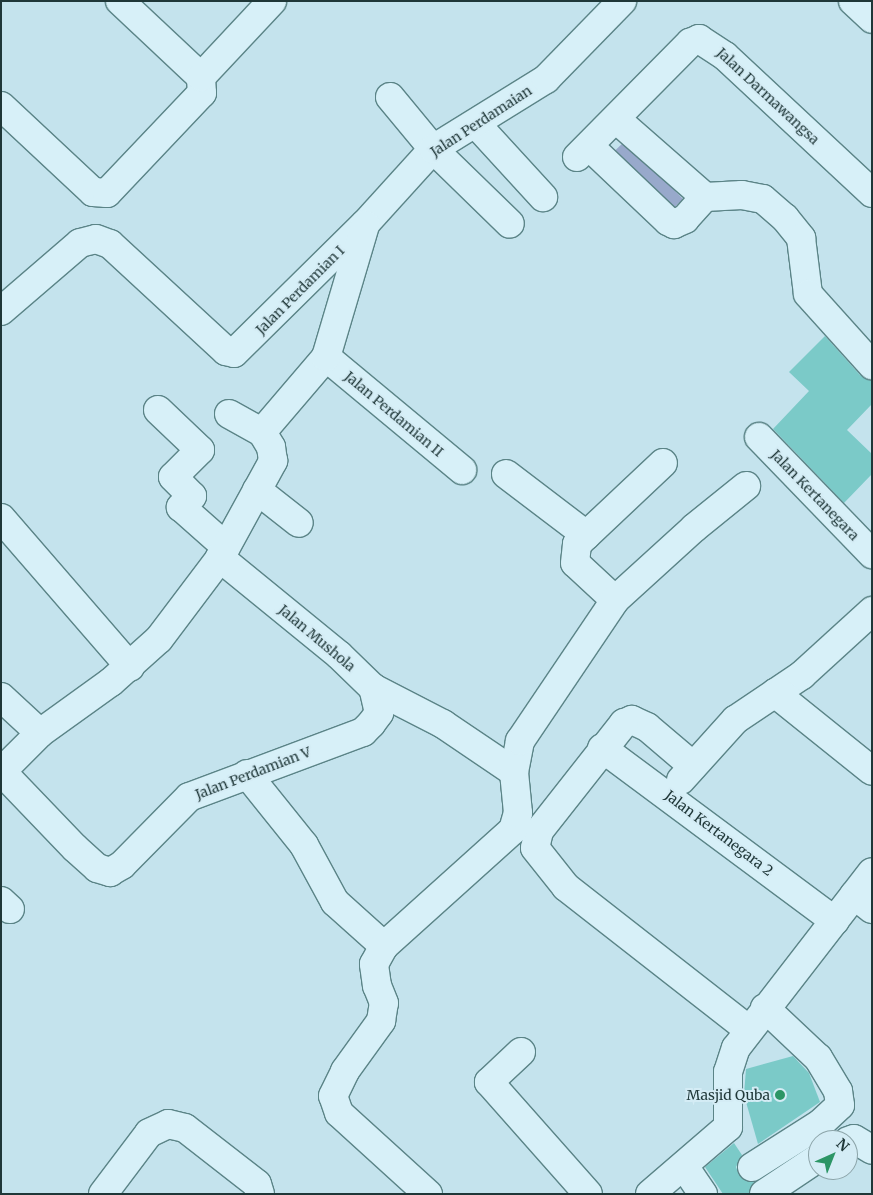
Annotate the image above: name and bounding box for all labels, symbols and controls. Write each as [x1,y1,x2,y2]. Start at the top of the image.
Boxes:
street label: Jalan Darmawangsa [713,44,823,148]
street label: Jalan Perdamaian [427,82,535,160]
street label: Jalan Perdamian I [252,242,348,338]
street label: Jalan Perdamian II [341,368,447,460]
street label: Jalan Kertanegara [767,446,863,544]
street label: Jalan Mushola [275,601,359,675]
street label: Jalan Perdamian V [193,743,313,803]
street label: Jalan Kertanegara 2 [662,787,776,879]
place label: Masjid Quba [687,1087,770,1103]
marker: Masjid Quba [774,1089,786,1101]
north arrow [808,1130,858,1180]
text: N [832,1135,853,1155]

